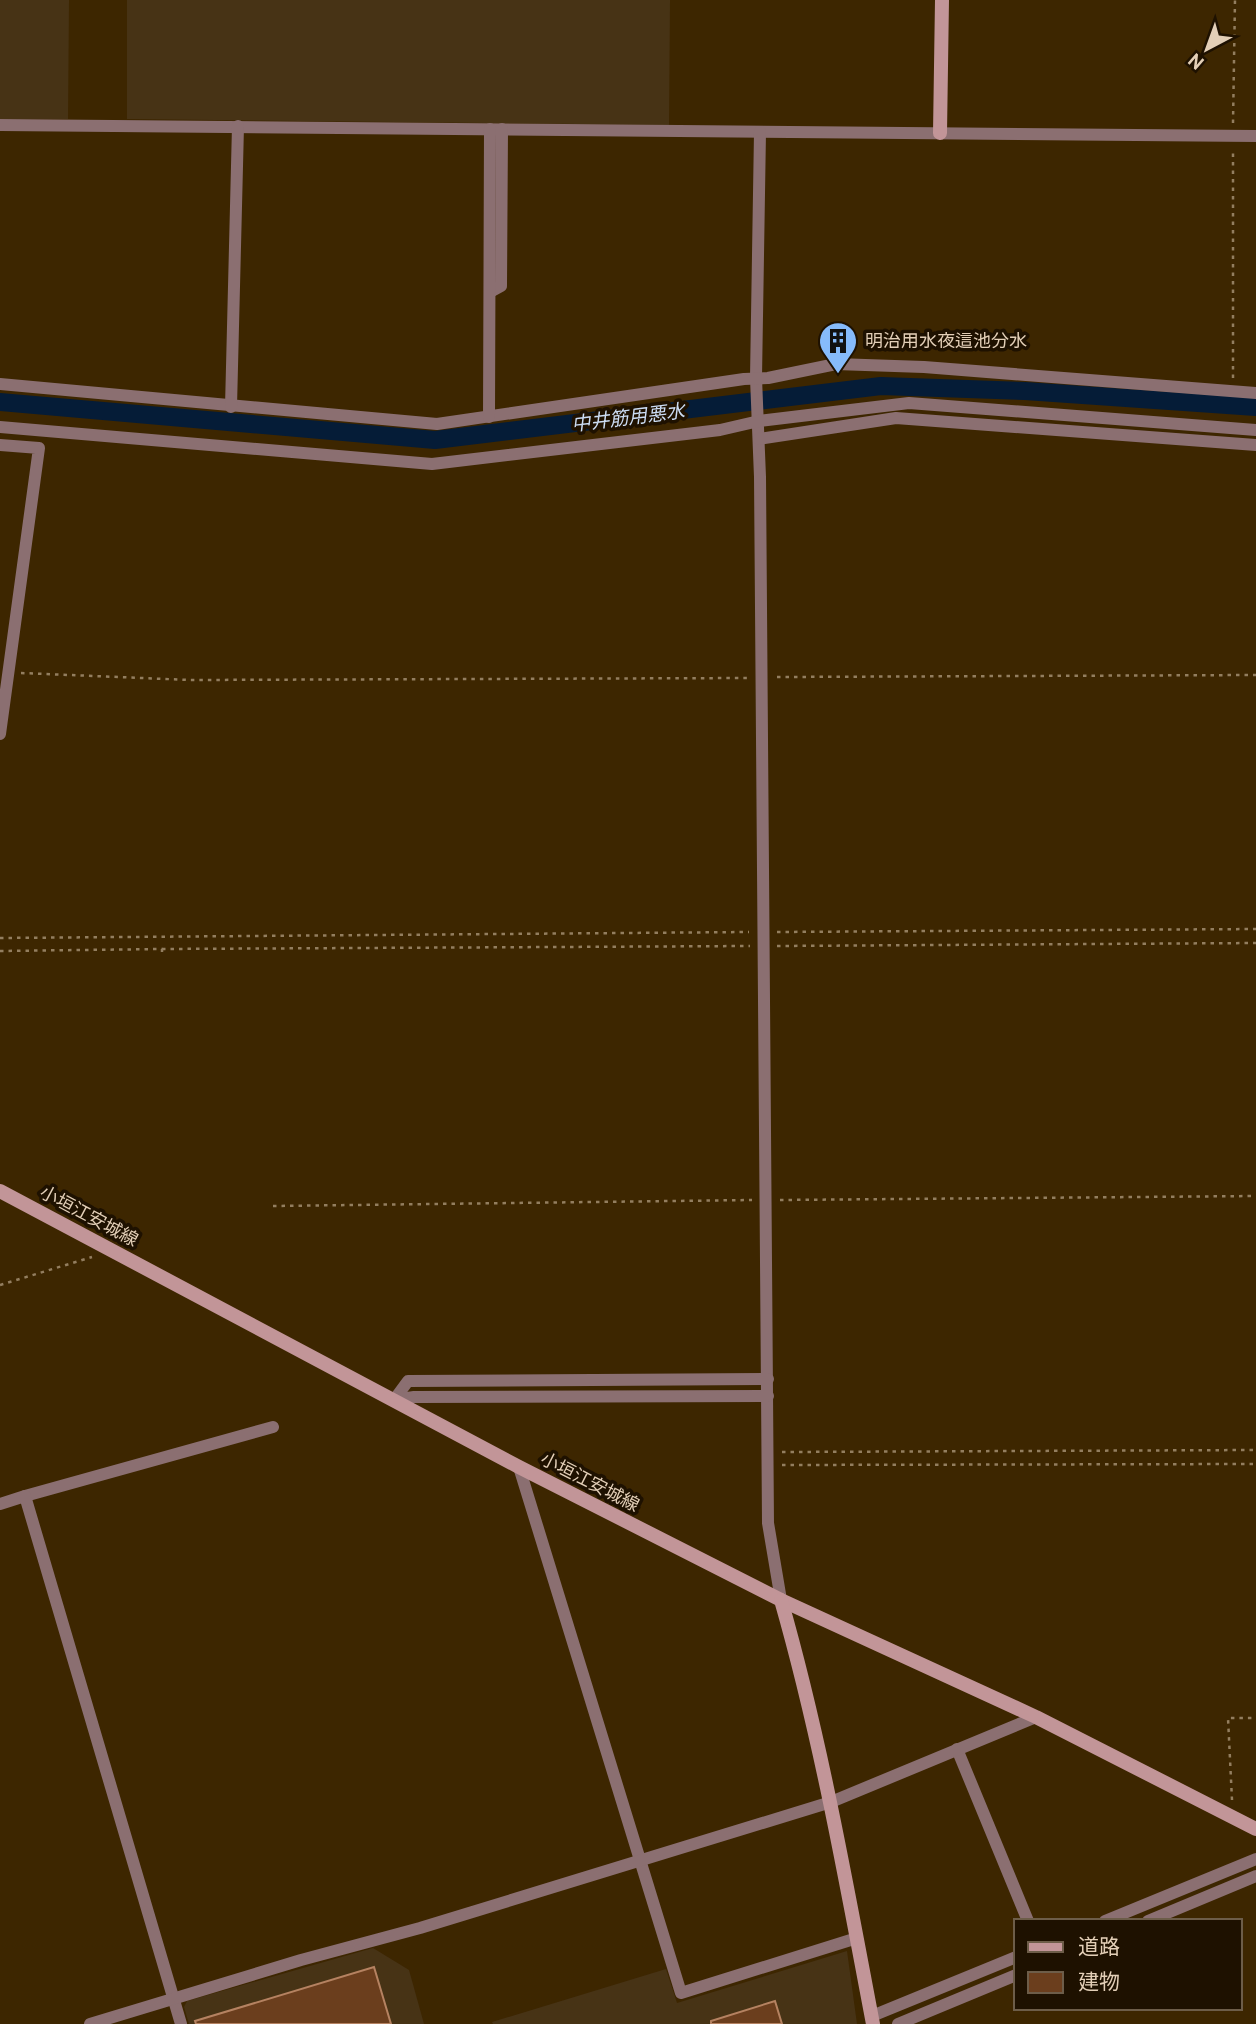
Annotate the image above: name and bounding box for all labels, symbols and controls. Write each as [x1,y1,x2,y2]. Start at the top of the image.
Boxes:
north arrow [1172,14,1242,84]
text: N [1184,47,1210,74]
building icon: 明治用水夜這池分水 [817,320,859,375]
place label: 明治用水夜這池分水 [865,331,1027,354]
water label: 中井筋用悪水 [570,400,688,438]
street label: 小垣江安城線 [35,1182,141,1253]
street label: 小垣江安城線 [536,1449,643,1518]
legend [1014,1919,1242,2010]
text: 道路 [1078,1935,1120,1962]
text: 建物 [1078,1970,1120,1997]

